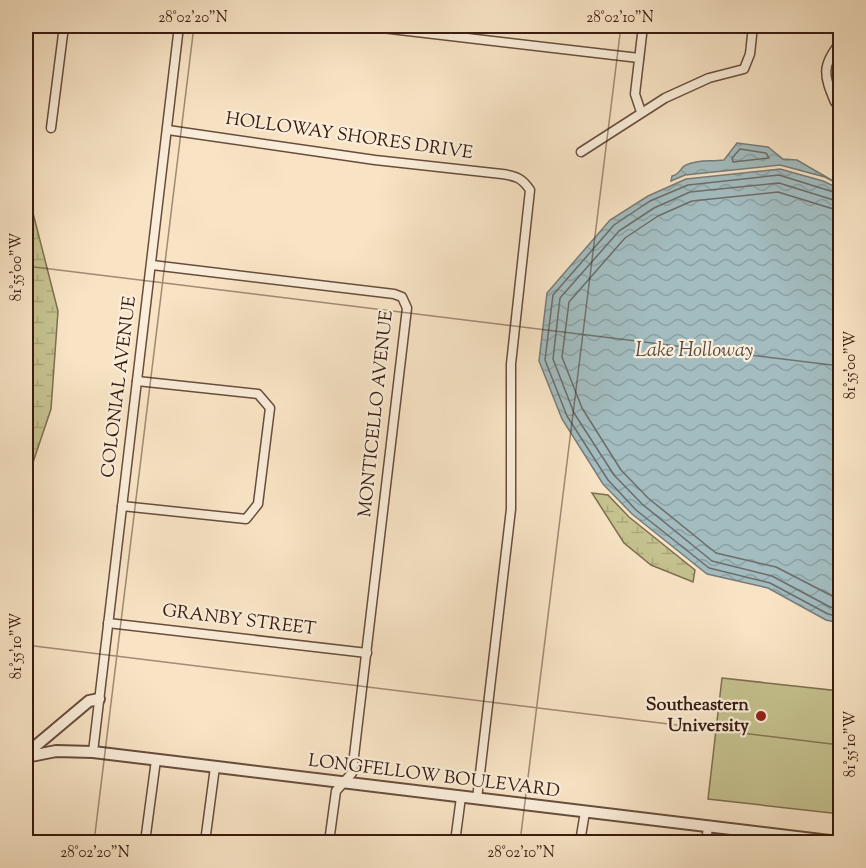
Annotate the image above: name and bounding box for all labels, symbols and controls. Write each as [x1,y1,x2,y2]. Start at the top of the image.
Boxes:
text: 28°02'20"N [158,8,228,29]
text: 28°02'10"N [586,8,654,29]
street label: HOLLOWAY SHORES DRIVE [224,107,474,167]
text: 81°55'00"W [7,232,28,301]
street label: COLONIAL AVENUE [96,295,144,479]
street label: MONTICELLO AVENUE [353,309,401,519]
text: 81°55'00"W [841,330,862,399]
water label: Lake Holloway [635,337,753,366]
street label: GRANBY STREET [161,599,318,643]
text: 81°55'10"W [7,612,28,679]
place label: Southeastern University [646,693,749,740]
marker: Southeastern University [754,709,768,723]
text: 81°55'10"W [841,710,862,777]
street label: LONGFELLOW BOULEVARD [307,749,561,805]
text: 28°02'20"N [60,843,130,864]
text: 28°02'10"N [487,843,555,864]

